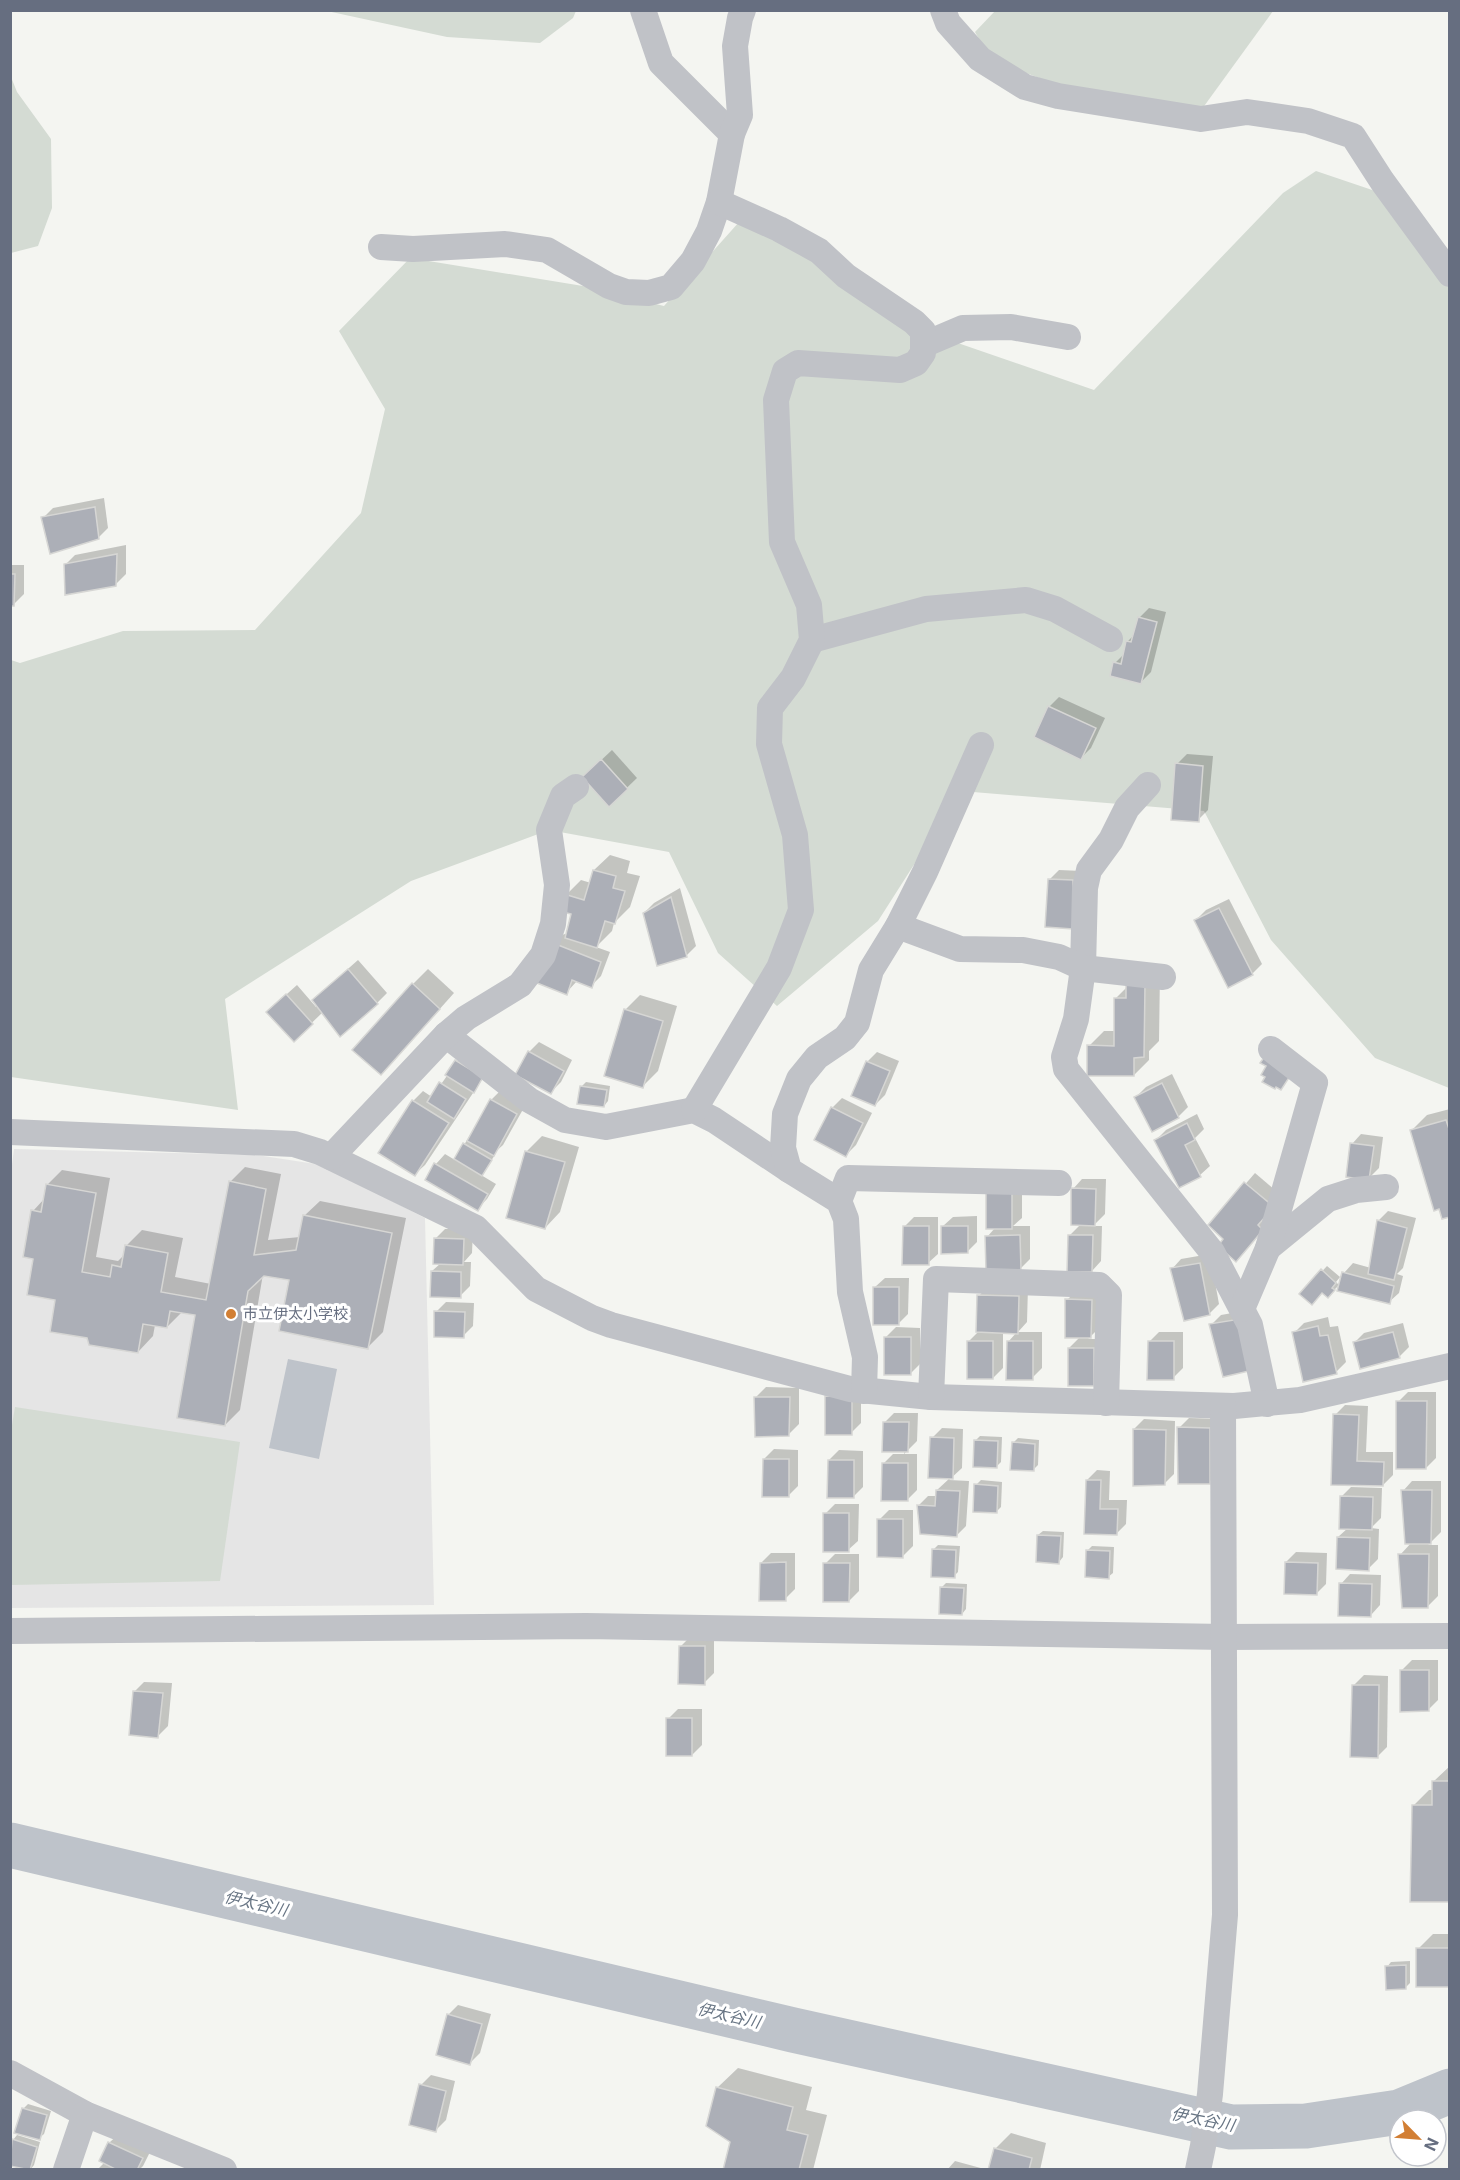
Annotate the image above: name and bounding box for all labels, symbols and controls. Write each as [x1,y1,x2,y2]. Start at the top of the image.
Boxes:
place label: 市立伊太小学校 [243,1304,348,1323]
marker: 市立伊太小学校 [224,1307,238,1321]
water label: 伊太谷川 [223,1886,291,1920]
water label: 伊太谷川 [696,1998,764,2032]
water label: 伊太谷川 [1170,2103,1238,2135]
north arrow [1388,2108,1448,2168]
text: N [1420,2135,1443,2154]

